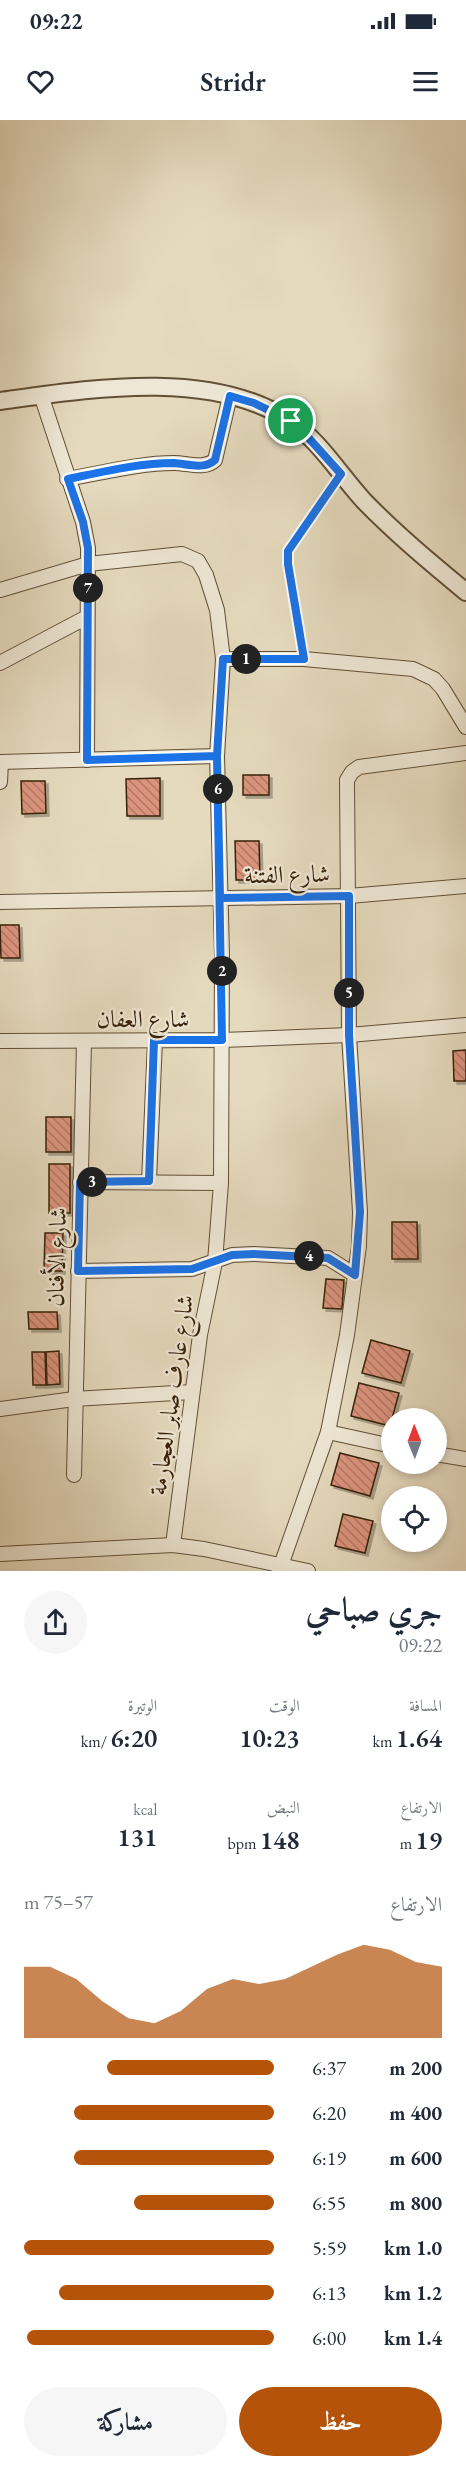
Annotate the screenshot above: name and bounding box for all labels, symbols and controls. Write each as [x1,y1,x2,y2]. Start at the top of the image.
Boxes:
text: 09:22 [30,7,83,36]
text: Stridr [200,64,266,99]
icon: heart [24,65,57,98]
icon: menu [409,65,442,98]
pin [265,395,316,446]
icon: arrive [274,404,307,437]
pin: 7 [73,573,103,603]
text: 7 [84,577,92,598]
pin: 1 [231,644,261,674]
text: 1 [242,648,250,669]
pin: 6 [203,774,233,804]
text: 6 [214,778,222,799]
street label: شارع الفتنة [244,858,330,895]
pin: 2 [207,956,237,986]
text: 2 [218,960,226,981]
pin: 5 [334,978,364,1008]
text: 5 [345,982,353,1003]
street label: شارع العفان [97,1003,189,1039]
pin: 3 [77,1167,107,1197]
text: 3 [88,1171,96,1192]
street label: شارع الأفنان [39,1207,78,1307]
pin: 4 [294,1241,324,1271]
text: 4 [305,1245,313,1266]
street label: شارع عارف صابر العجارمة [142,1293,205,1498]
north arrow [381,1408,447,1474]
map controls [381,1408,447,1552]
button: locate [381,1486,447,1552]
text: جري صباحي [306,1588,442,1631]
button: share [24,1591,87,1654]
text: 09:22 [399,1632,442,1658]
text: الوتيرة [128,1695,157,1716]
text: الوقت [269,1695,300,1716]
text: المسافة [409,1695,442,1716]
text: 6:20 [110,1721,157,1755]
text: 10:23 [239,1721,300,1755]
text: 1.64 [396,1721,442,1755]
text: /km [81,1731,110,1752]
text: km [373,1731,396,1752]
text: النبض [267,1797,300,1818]
text: الارتفاع [400,1797,442,1818]
text: kcal [133,1799,157,1820]
text: 131 [117,1820,157,1854]
text: 148 [260,1823,300,1857]
text: 19 [415,1823,442,1857]
text: bpm [227,1833,260,1854]
text: m [400,1833,415,1854]
text: 57–75 m [24,1889,93,1915]
text: الارتفاع [390,1891,442,1917]
text: 6:37 [312,2055,346,2081]
text: 200 m [389,2055,442,2081]
text: 6:20 [312,2100,346,2126]
text: 400 m [389,2100,442,2126]
text: 6:19 [312,2145,346,2171]
text: 600 m [389,2145,442,2171]
text: 6:55 [312,2190,346,2216]
text: 800 m [389,2190,442,2216]
text: 5:59 [312,2235,346,2261]
text: 1.0 km [384,2235,442,2261]
text: 6:13 [312,2280,346,2306]
text: 1.2 km [384,2280,442,2306]
text: 6:00 [312,2325,346,2351]
text: 1.4 km [384,2325,442,2351]
button: مشاركة [24,2387,227,2456]
button: حفظ [239,2387,442,2456]

